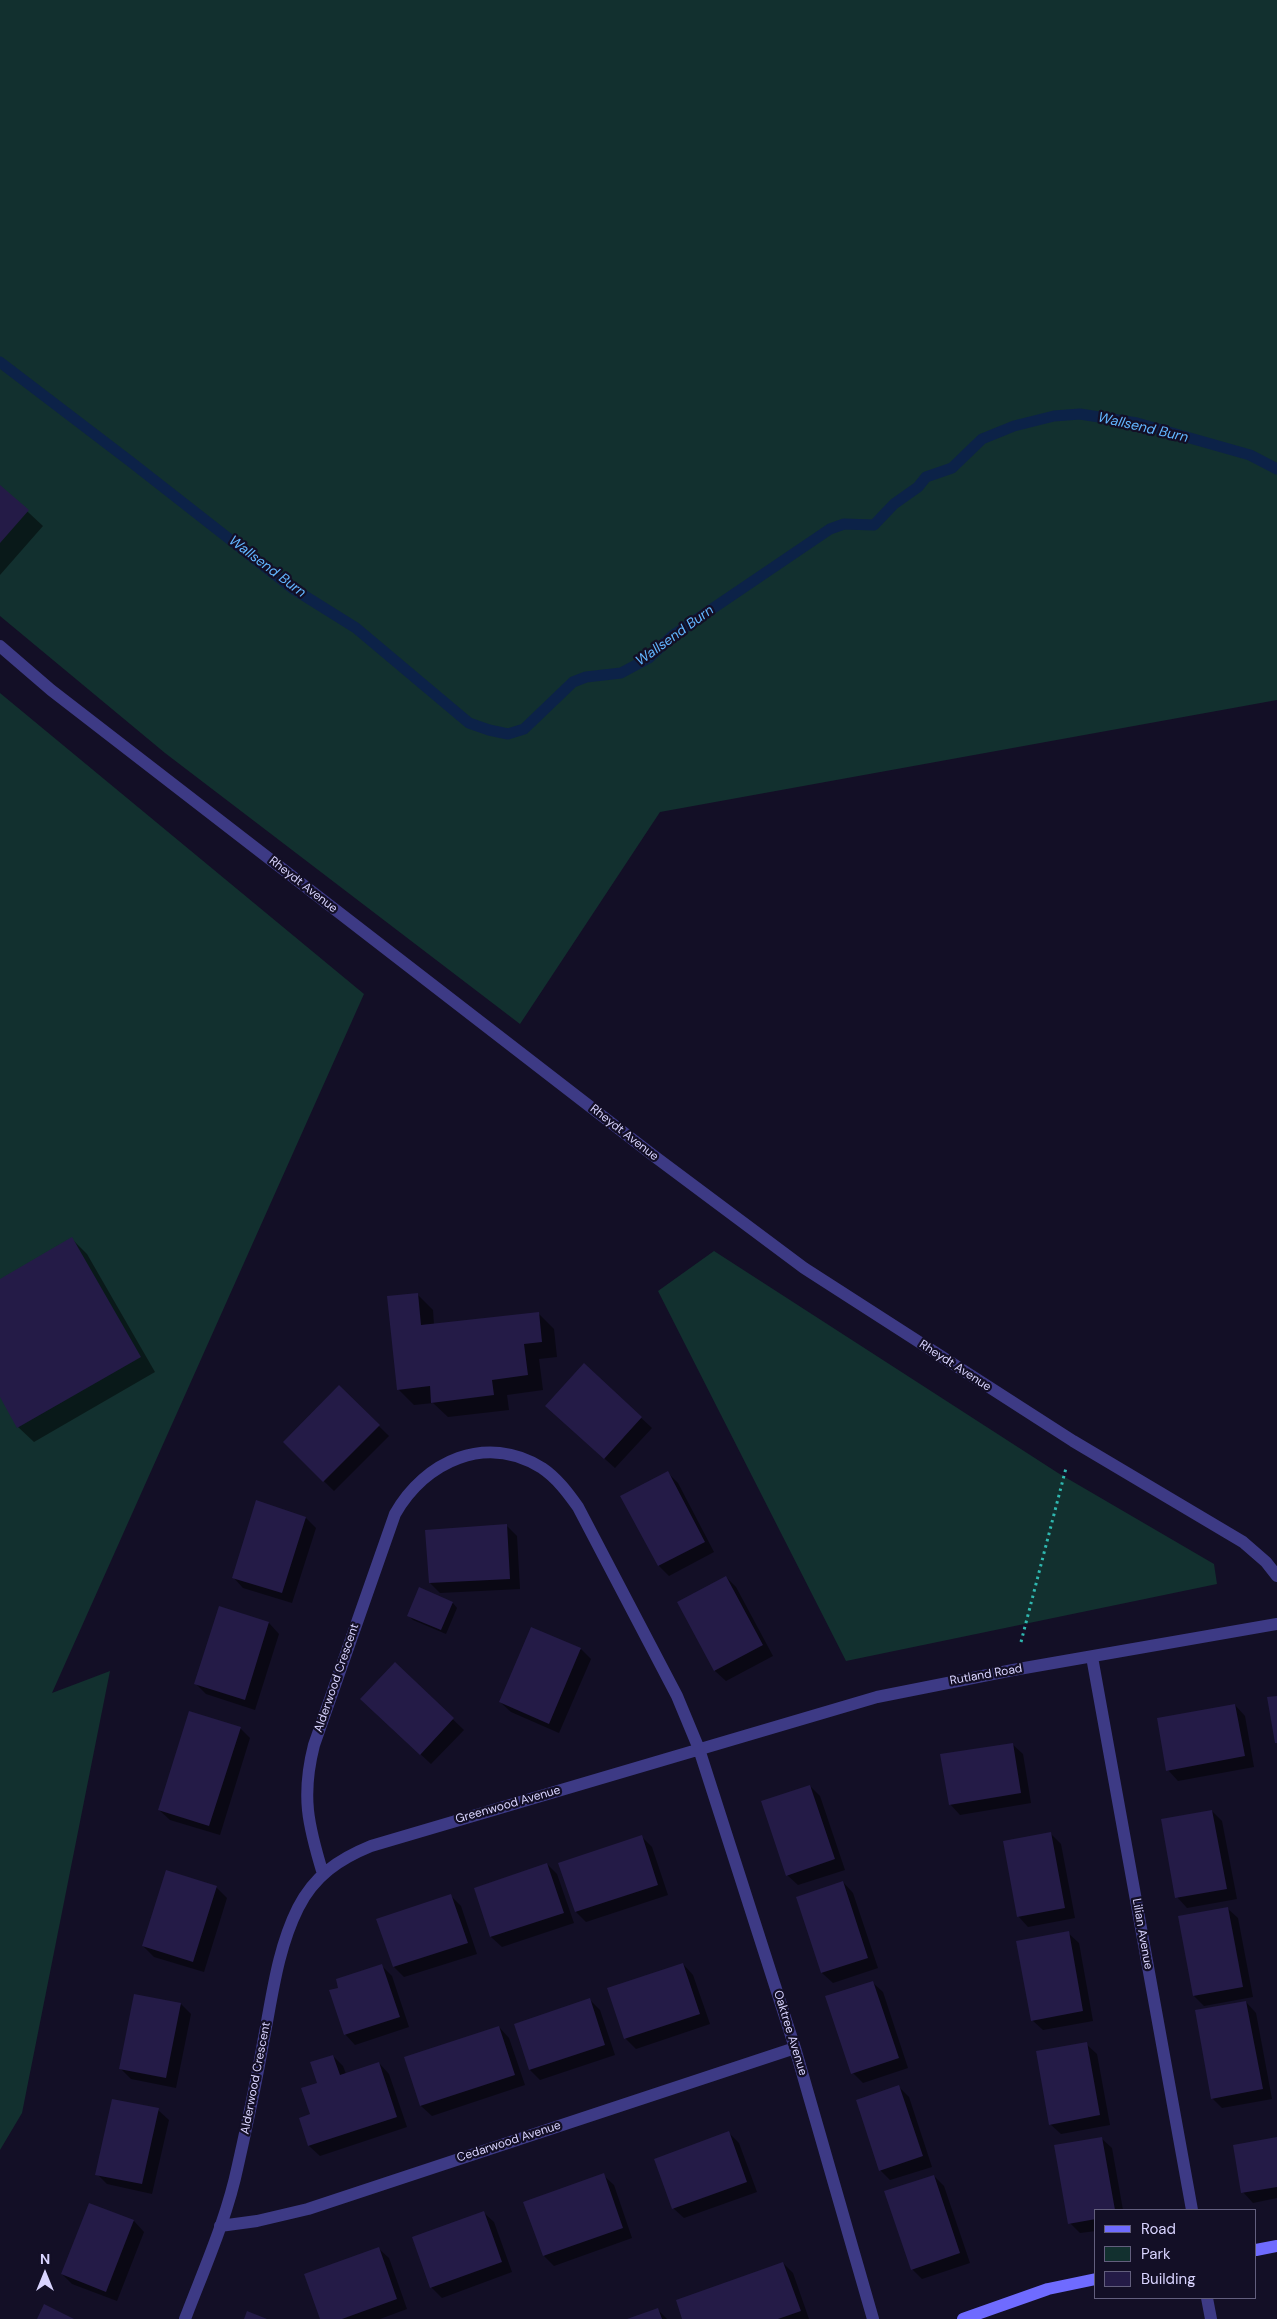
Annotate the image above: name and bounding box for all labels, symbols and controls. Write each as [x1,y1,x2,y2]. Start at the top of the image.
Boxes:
water label: Wallsend Burn [1096,409,1190,447]
water label: Wallsend Burn [225,533,309,601]
water label: Wallsend Burn [633,602,717,670]
street label: Rheydt Avenue [266,854,340,916]
street label: Rheydt Avenue [587,1102,661,1164]
street label: Rheydt Avenue [916,1337,994,1395]
street label: Alderwood Crescent [312,1622,362,1734]
street label: Rutland Road [949,1662,1023,1688]
street label: Greenwood Avenue [454,1783,562,1827]
street label: Lilian Avenue [1129,1897,1155,1971]
street label: Oaktree Avenue [770,1989,810,2077]
street label: Alderwood Crescent [238,2021,274,2135]
street label: Cedarwood Avenue [455,2118,563,2166]
legend [1094,2209,1257,2299]
text: Road [1141,2219,1176,2239]
text: Park [1141,2244,1171,2264]
north arrow [20,2249,70,2299]
text: N [40,2250,50,2268]
text: Building [1141,2269,1196,2289]

